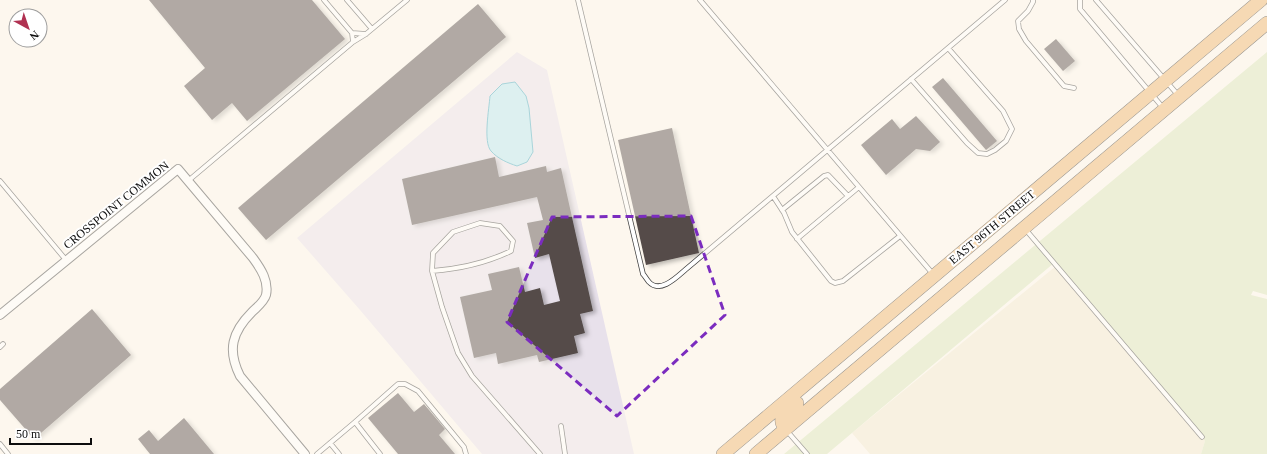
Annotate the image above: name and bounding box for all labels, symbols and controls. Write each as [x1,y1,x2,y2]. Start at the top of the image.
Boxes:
north arrow [8,8,48,48]
text: N [27,29,41,43]
street label: CROSSPOINT COMMON [61,158,172,252]
street label: EAST 96TH STREET [946,187,1038,267]
scale bar [10,420,91,446]
text: 50 m [16,427,41,441]

